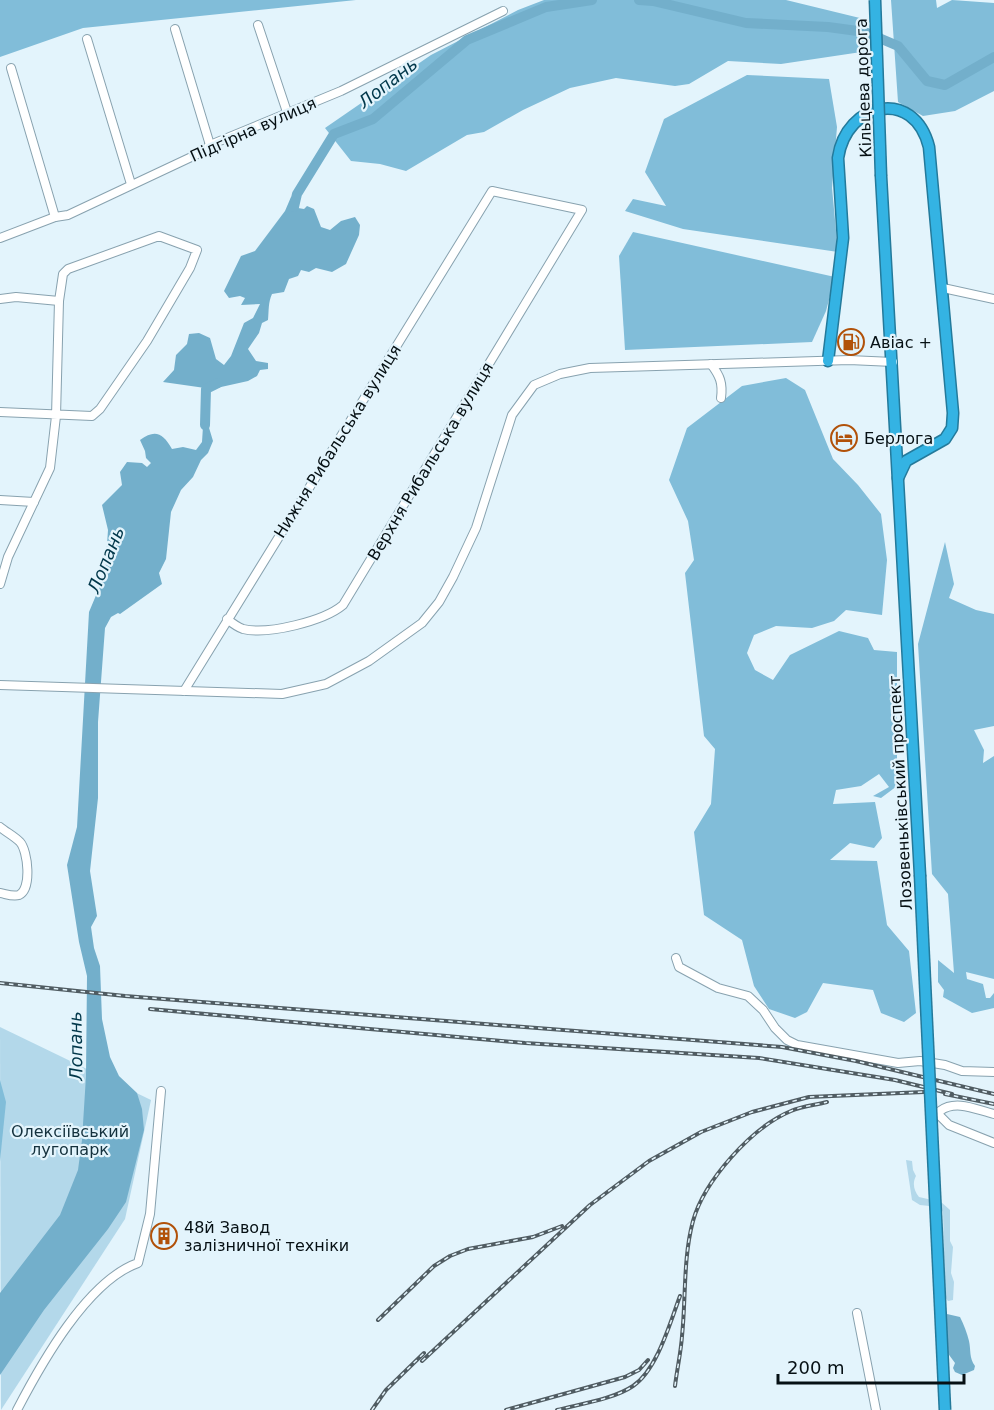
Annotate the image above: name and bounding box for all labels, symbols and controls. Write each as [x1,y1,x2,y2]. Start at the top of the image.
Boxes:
street label: Кільцева дорога [852,18,875,158]
water label: Лопань [353,53,422,113]
street label: Підгірна вулиця [187,93,319,166]
fuel station icon: Авiас + [836,327,866,357]
place label: Авiас + [870,333,932,352]
street label: Нижня Рибальська вулиця [270,341,405,541]
street label: Верхня Рибальська вулиця [364,359,497,564]
hotel icon: Берлога [829,423,859,453]
place label: Берлога [864,429,933,448]
water label: Лопань [82,524,128,597]
street label: Лозовеньківський проспект [885,675,916,911]
water label: Лопань [64,1011,87,1082]
park label: Олексіївський лугопарк [11,1122,129,1159]
place label: 48й Завод залізничної техніки [184,1218,349,1255]
building icon: 48й Завод залізничної техніки [149,1221,179,1251]
scale bar [778,1347,964,1385]
text: 200 m [787,1357,845,1378]

